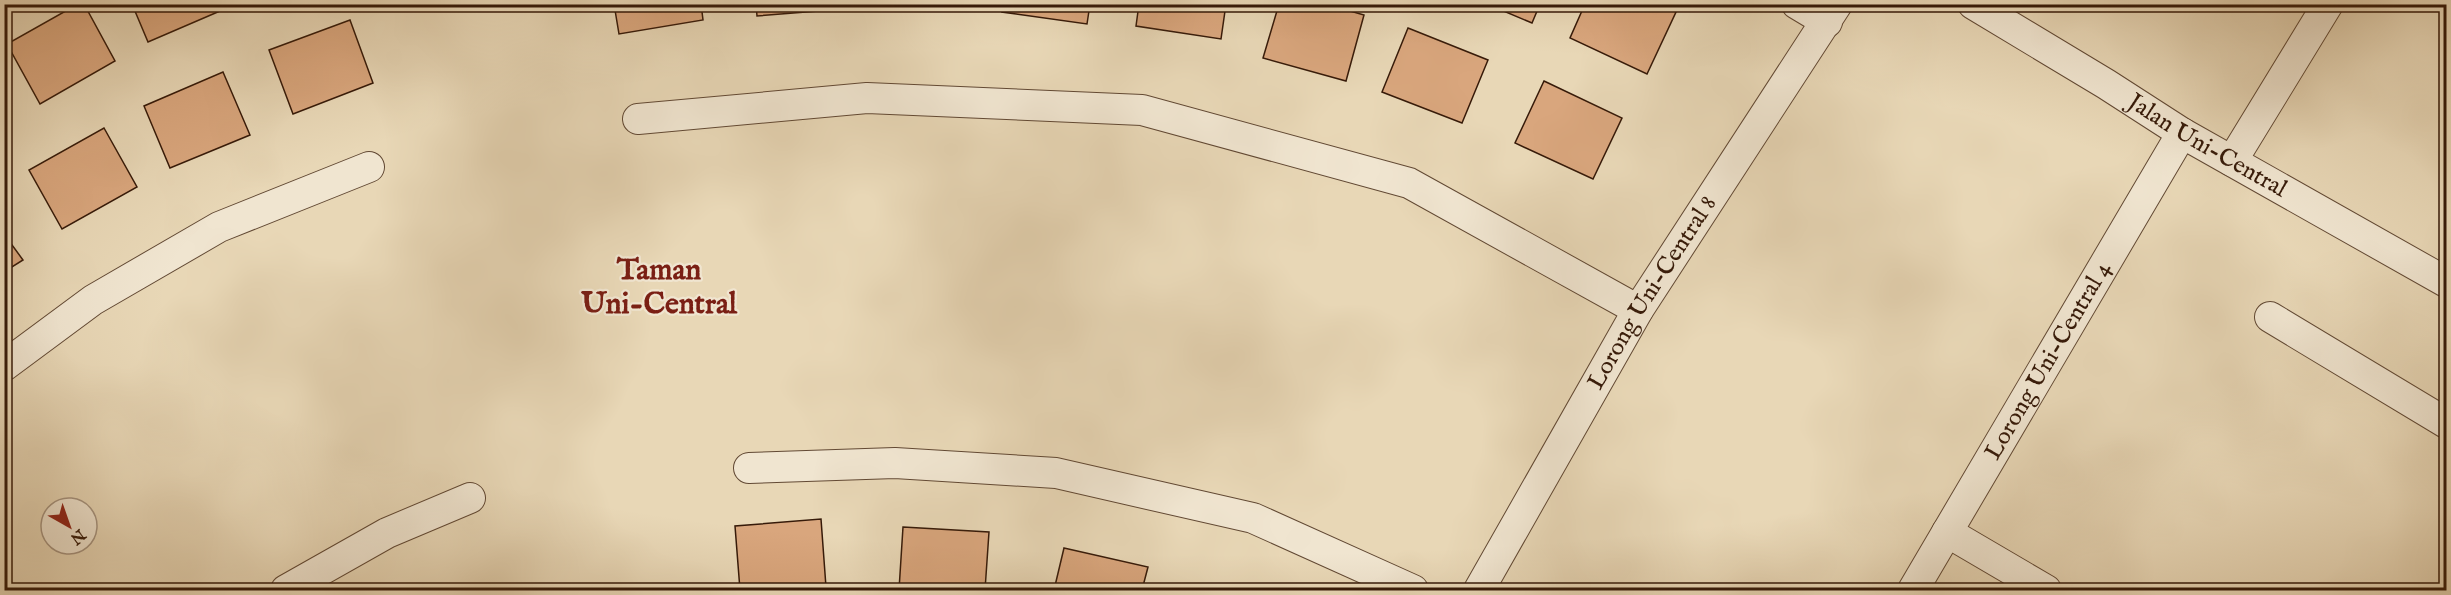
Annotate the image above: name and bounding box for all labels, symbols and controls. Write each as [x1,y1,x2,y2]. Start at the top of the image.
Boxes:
street label: Jalan Uni-Central [2119,85,2293,205]
street label: Lorong Uni-Central 8 [1580,190,1724,395]
district label: Taman Uni-Central [581,252,738,324]
street label: Lorong Uni-Central 4 [1978,256,2118,466]
north arrow [39,496,99,556]
text: N [66,523,90,548]

